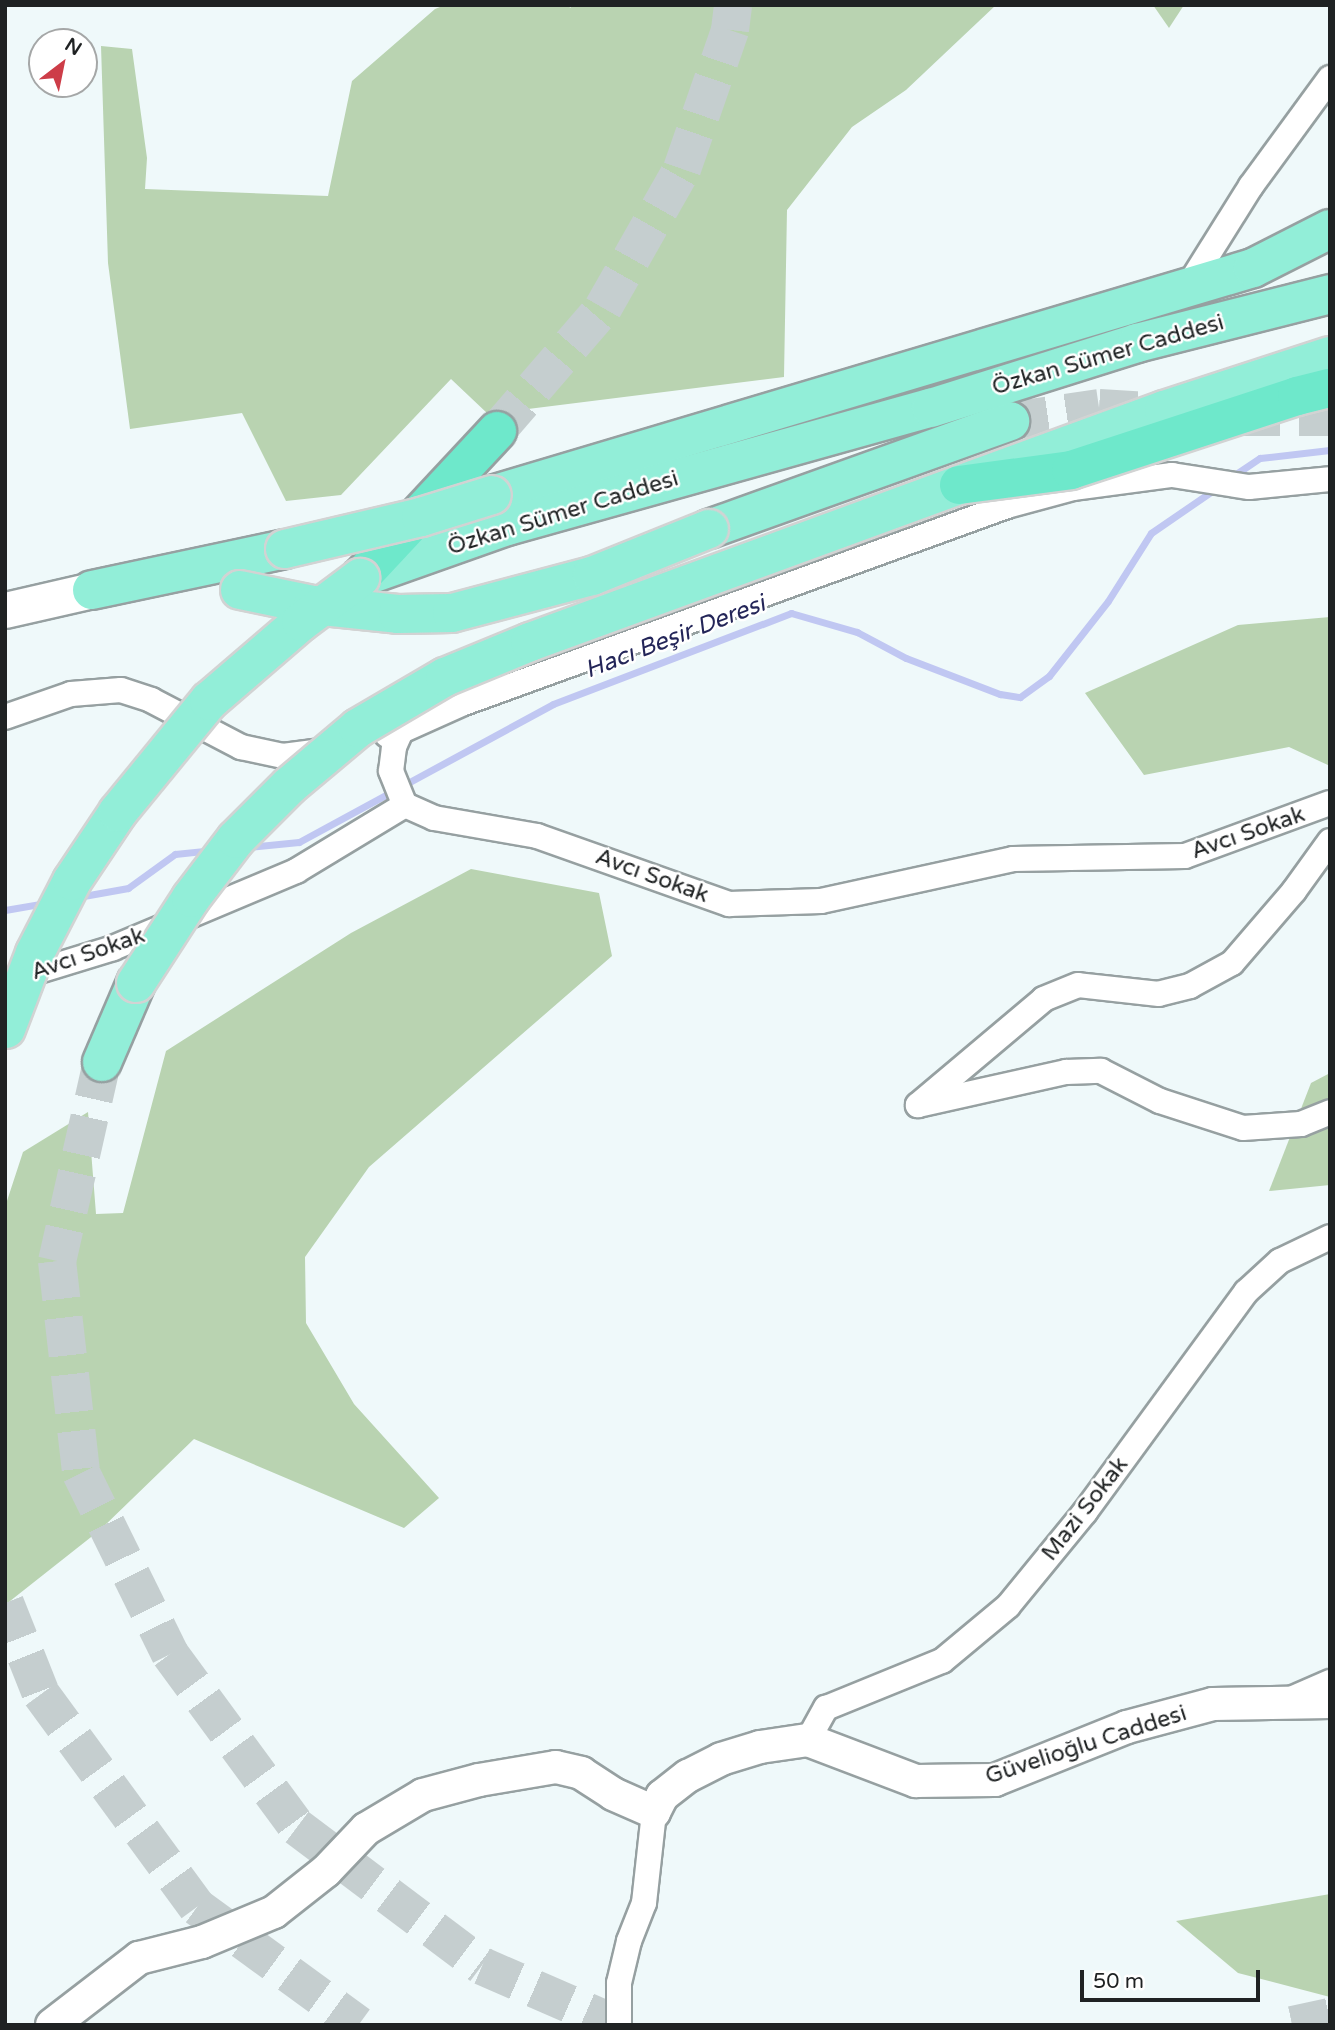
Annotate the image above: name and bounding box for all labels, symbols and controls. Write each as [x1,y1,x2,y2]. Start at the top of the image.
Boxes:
north arrow [28,28,98,98]
text: N [61,34,85,60]
street label: Özkan Sümer Caddesi [989,309,1227,401]
street label: Özkan Sümer Caddesi [444,465,682,561]
water label: Hacı Beşir Deresi [581,589,769,685]
street label: Avcı Sokak [1188,801,1308,865]
street label: Avcı Sokak [592,843,712,909]
street label: Avcı Sokak [28,922,148,986]
street label: Mazi Sokak [1036,1452,1134,1566]
street label: Güvelioğlu Caddesi [982,1699,1190,1791]
scale bar [1083,1956,1263,2000]
text: 50 m [1093,1969,1144,1994]

